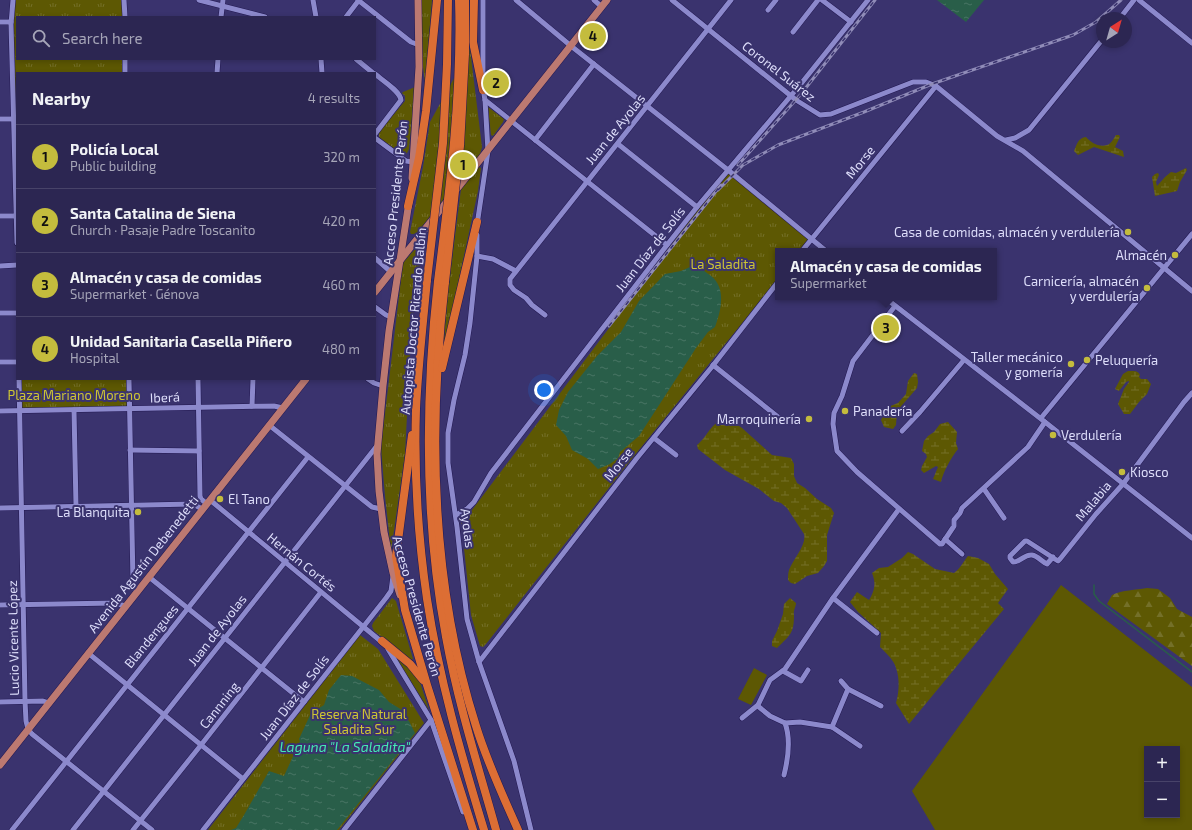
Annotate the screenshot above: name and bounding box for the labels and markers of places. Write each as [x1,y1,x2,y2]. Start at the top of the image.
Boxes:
pin: 4 [580,21,606,51]
pin: 2 [483,68,509,98]
pin: 1 [450,150,476,180]
place label: Casa de comidas, almacén y verdulería [894,224,1120,240]
marker: Casa de comidas, almacén y verdulería [1123,227,1133,237]
place label: Almacén [1116,247,1167,263]
marker: Almacén [1170,250,1180,260]
place label: Carnicería, almacén y verdulería [1023,273,1139,304]
marker: Carnicería, almacén y verdulería [1142,283,1152,293]
pin: 3 [873,313,899,343]
place label: Taller mecánico y gomería [971,349,1063,380]
place label: Peluquería [1095,352,1158,368]
marker: Peluquería [1082,355,1092,365]
marker: Taller mecánico y gomería [1066,359,1076,369]
place label: Panadería [853,403,912,419]
marker: Panadería [840,406,850,416]
place label: Marroquinería [717,411,801,427]
marker: Marroquinería [804,414,814,424]
place label: Verdulería [1061,427,1122,443]
marker: Verdulería [1048,430,1058,440]
place label: Kiosco [1130,464,1169,480]
marker: Kiosco [1117,467,1127,477]
place label: El Tano [228,491,270,507]
marker: El Tano [215,494,225,504]
place label: La Blanquita [57,504,130,520]
marker: La Blanquita [133,507,143,517]

